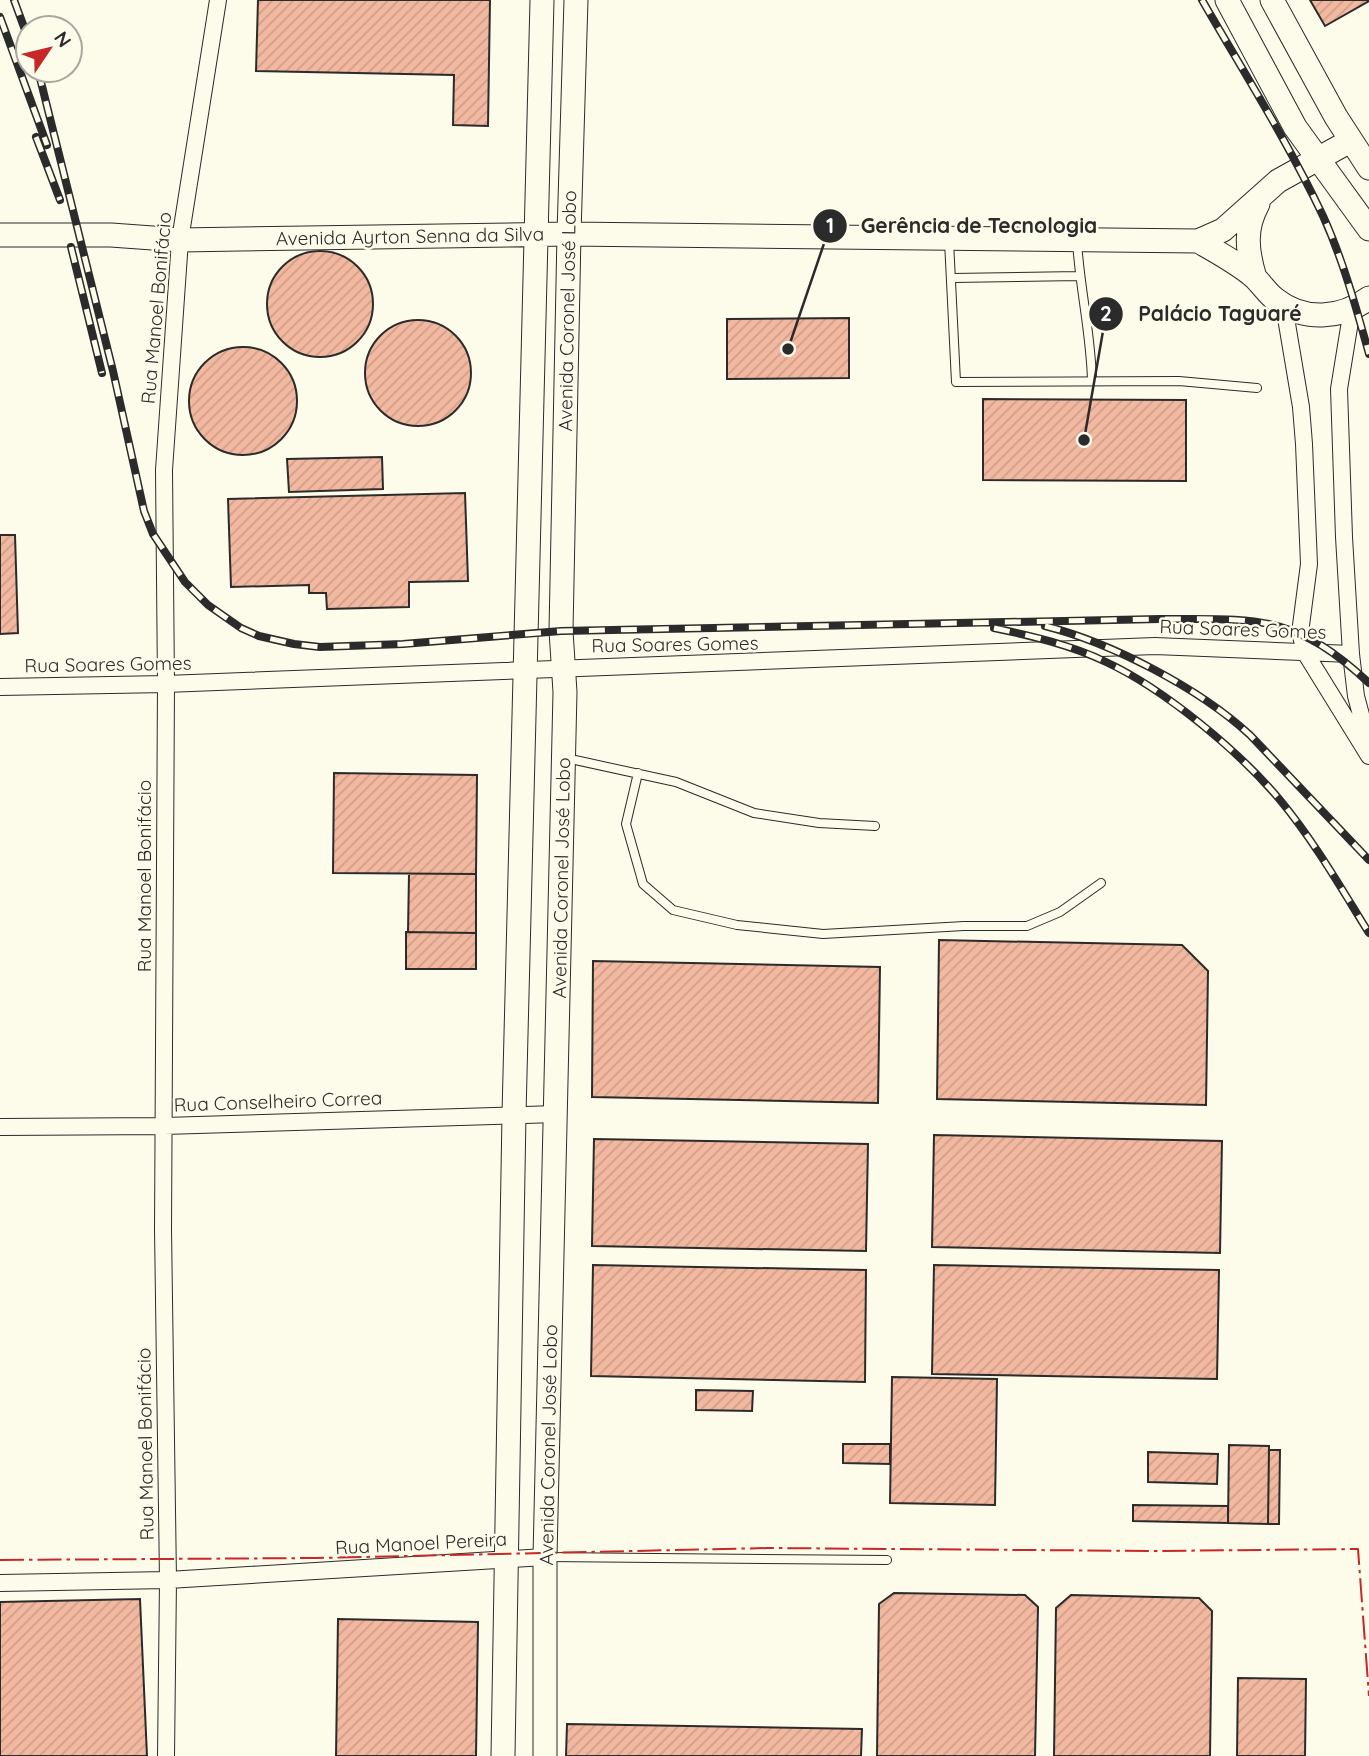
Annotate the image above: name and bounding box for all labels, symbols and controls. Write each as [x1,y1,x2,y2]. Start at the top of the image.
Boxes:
north arrow [14,14,84,84]
text: N [49,27,77,52]
street label: Avenida Coronel José Lobo [553,190,581,432]
callout: Gerência de Tecnologia [812,205,1112,247]
street label: Rua Manoel Bonifácio [136,211,176,405]
text: 1 [826,212,834,238]
text: Gerência de Tecnologia [861,212,1097,238]
street label: Avenida Ayrton Senna da Silva [276,222,544,250]
callout: Palácio Taguaré [1089,293,1315,335]
text: 2 [1100,300,1112,326]
text: Palácio Taguaré [1138,300,1302,326]
street label: Rua Soares Gomes [1159,614,1327,644]
street label: Rua Soares Gomes [591,631,759,657]
street label: Rua Soares Gomes [24,651,192,677]
street label: Avenida Coronel José Lobo [547,757,575,999]
street label: Rua Manoel Bonifácio [132,780,156,972]
street label: Rua Conselheiro Correa [173,1085,383,1117]
street label: Avenida Coronel José Lobo [534,1324,562,1566]
street label: Rua Manoel Bonifácio [131,1347,159,1541]
street label: Rua Manoel Pereira [334,1527,508,1559]

